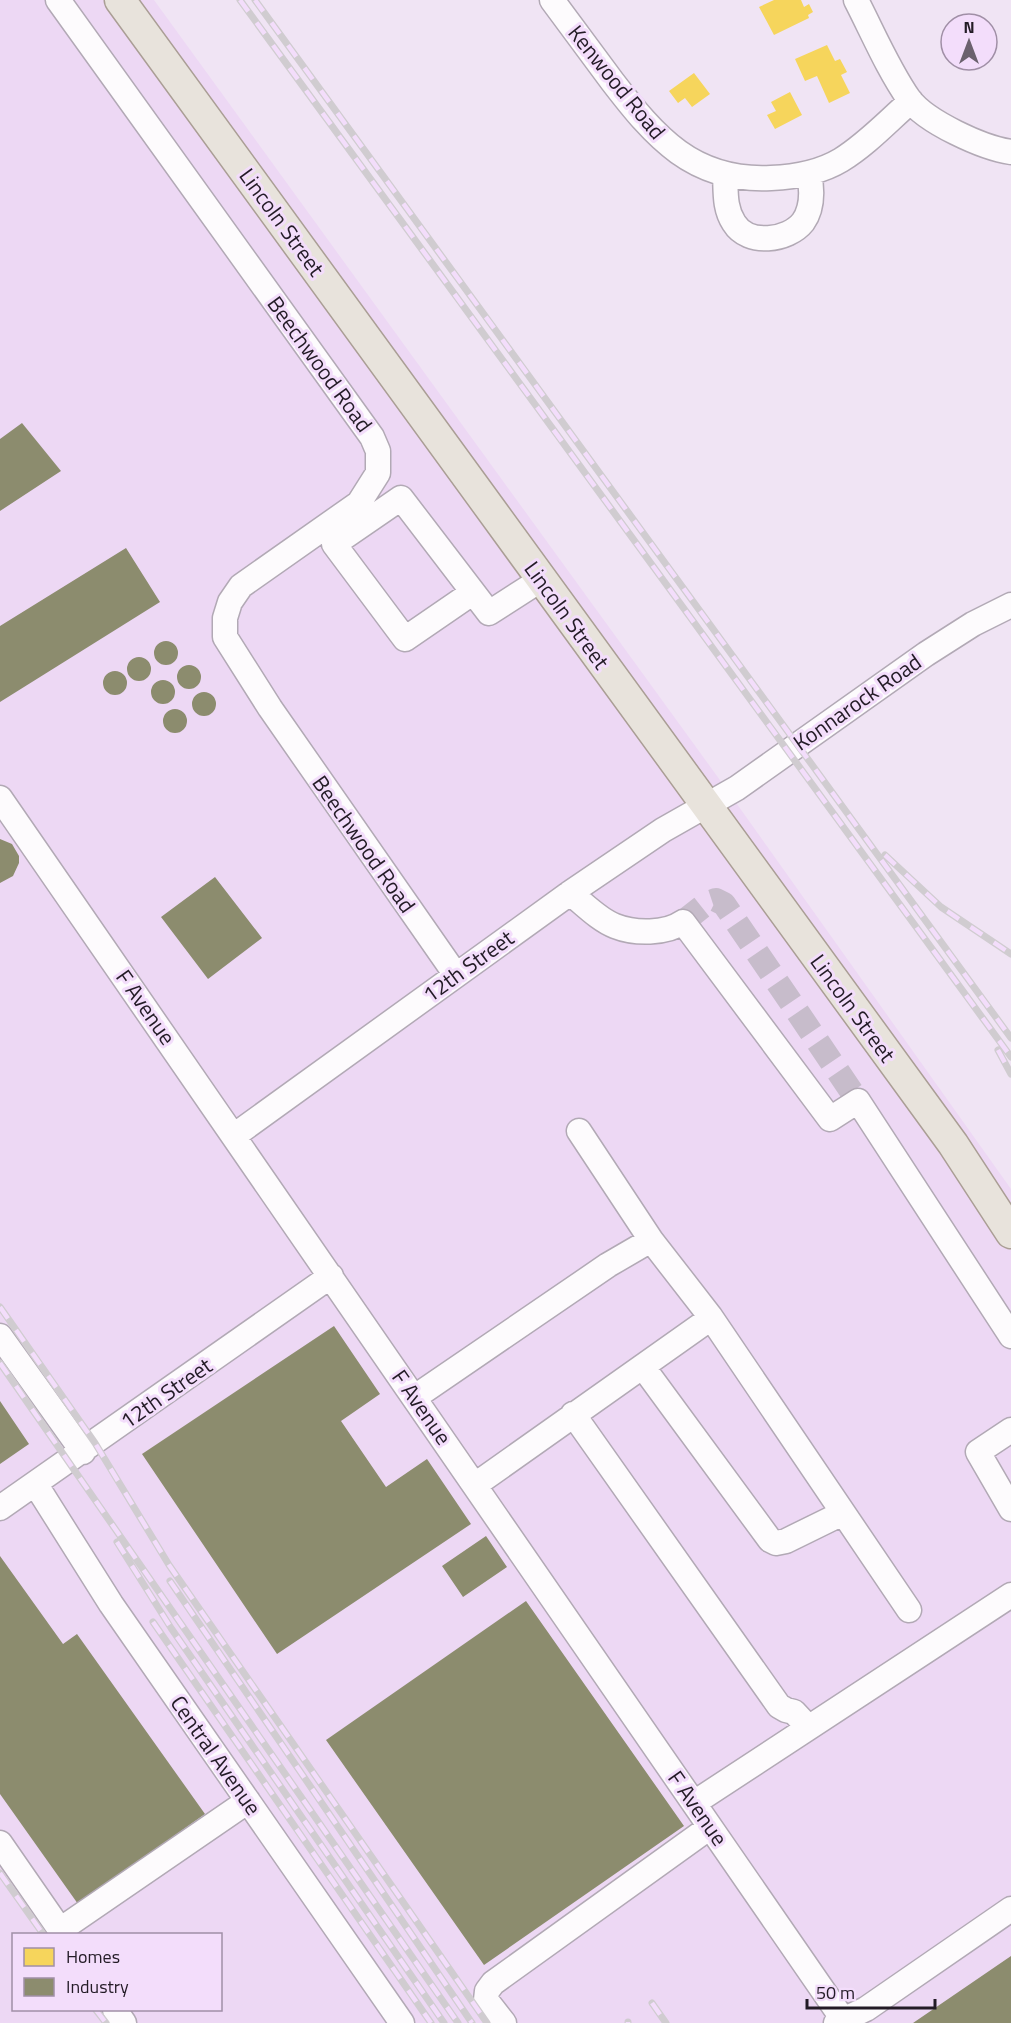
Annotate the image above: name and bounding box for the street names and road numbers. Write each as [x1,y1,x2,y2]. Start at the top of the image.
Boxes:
street label: Kenwood Road [560,17,674,147]
street label: Lincoln Street [231,161,333,283]
street label: Beechwood Road [259,289,381,439]
street label: Lincoln Street [516,554,618,676]
street label: Konnarock Road [786,645,928,759]
street label: Beechwood Road [304,768,424,920]
street label: 12th Street [415,921,521,1011]
street label: Lincoln Street [802,947,904,1069]
street label: F Avenue [108,962,184,1052]
street label: 12th Street [113,1349,219,1437]
street label: F Avenue [384,1362,460,1452]
street label: Central Avenue [162,1688,270,1822]
street label: F Avenue [660,1763,736,1853]

